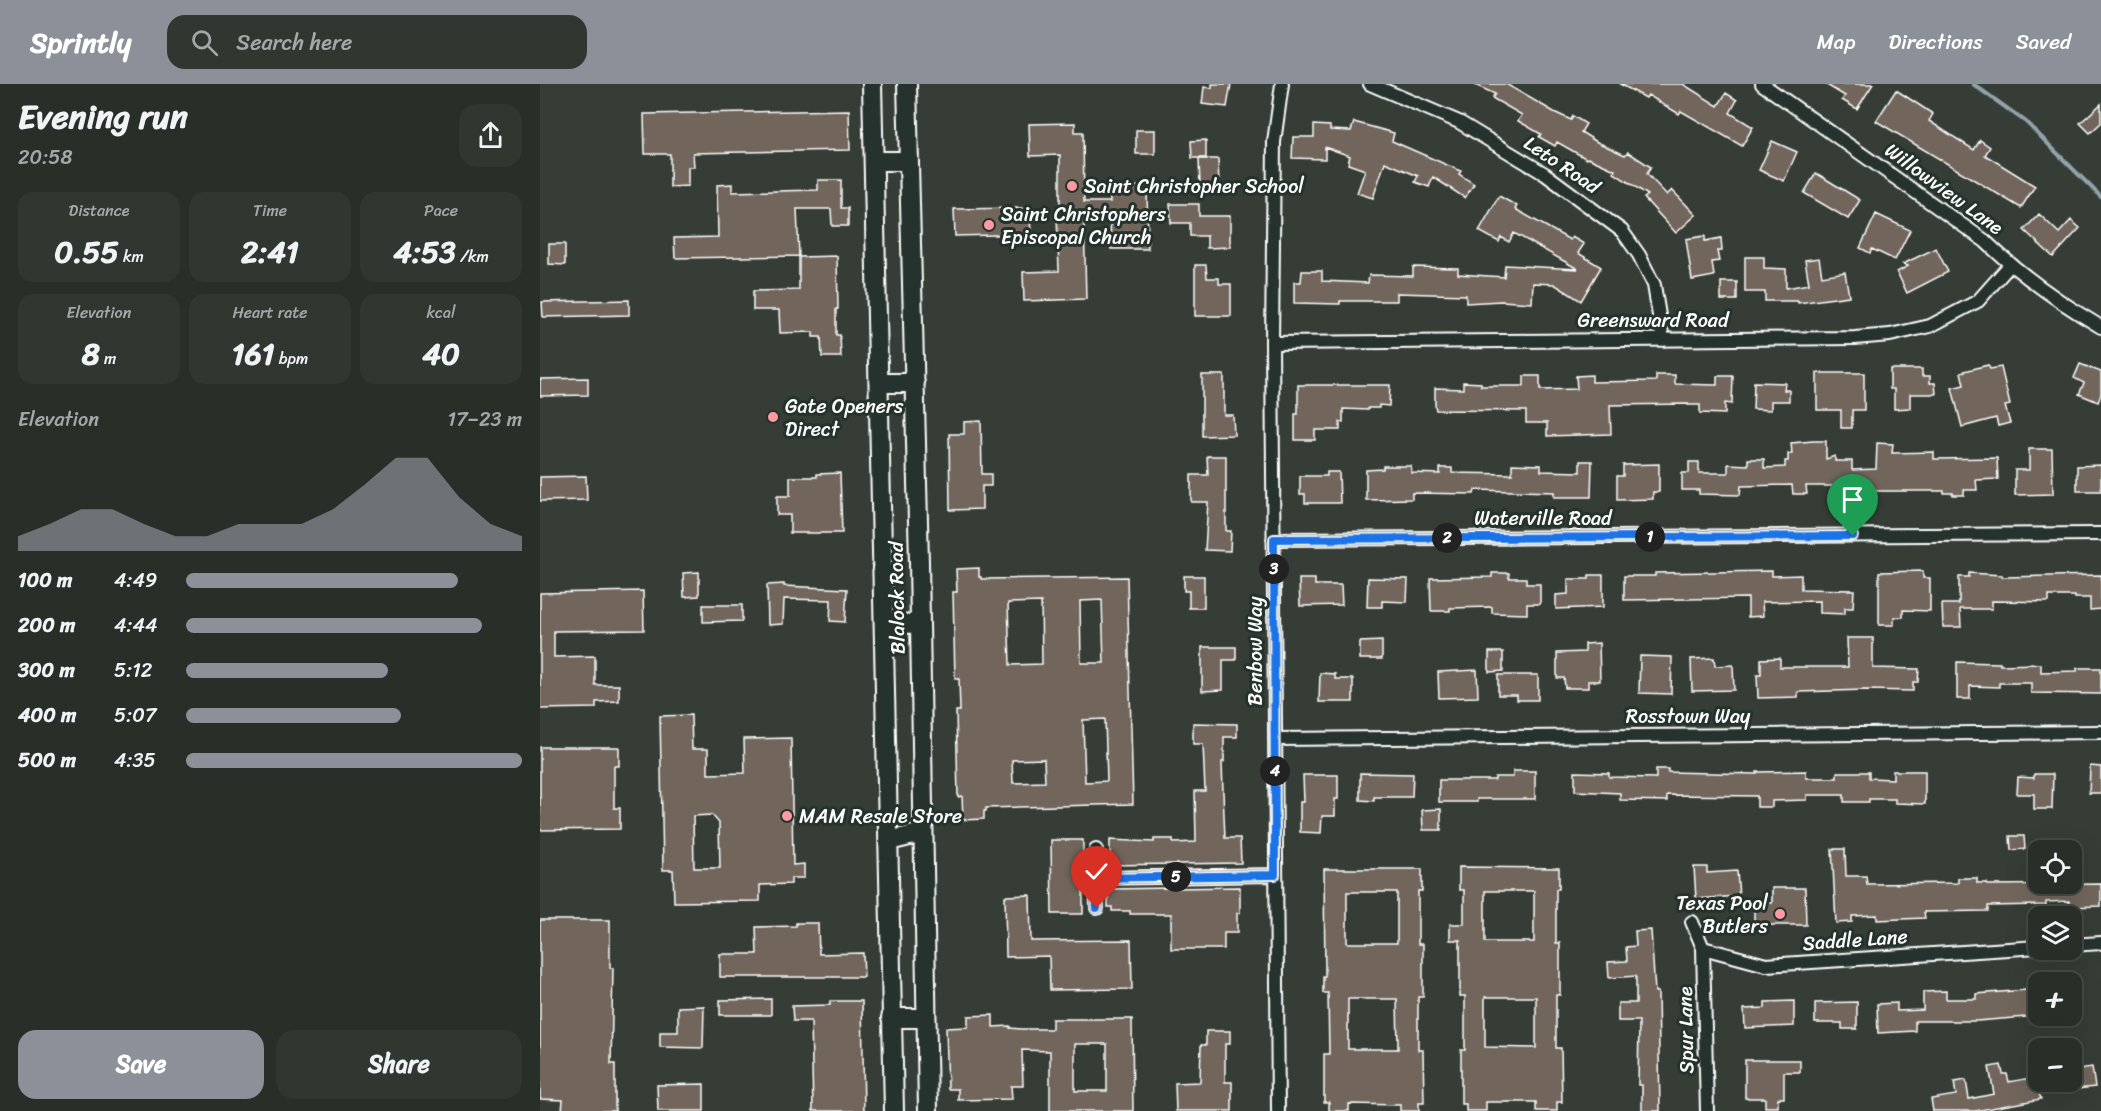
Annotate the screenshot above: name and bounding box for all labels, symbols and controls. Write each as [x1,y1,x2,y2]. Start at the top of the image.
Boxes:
search box [167,15,587,69]
text: Sprintly [30,18,131,67]
text: Search here [236,23,352,62]
text: Map [1817,23,1855,61]
text: Directions [1888,23,1983,61]
text: Saved [2016,23,2071,61]
icon: search [188,26,221,59]
text: Evening run [18,88,188,146]
button: share [459,104,522,167]
street label: Leto Road [1516,126,1609,204]
street label: Willowview Lane [1877,134,2011,245]
text: 20:58 [18,140,73,175]
place label: Saint Christopher School [1084,169,1304,204]
marker: Saint Christopher School [1065,179,1079,193]
text: Distance [69,196,129,225]
text: Time [253,196,287,225]
text: Pace [424,196,458,225]
place label: Saint Christophers Episcopal Church [1001,197,1167,255]
marker: Saint Christophers Episcopal Church [982,218,996,232]
text: 0.55 [54,225,119,279]
text: 2:41 [241,225,299,279]
text: 4:53 [393,225,456,279]
text: km [119,242,144,271]
text: /km [456,242,489,271]
text: Elevation [67,298,131,327]
text: Heart rate [232,298,308,327]
text: kcal [426,298,456,327]
street label: Greensward Road [1578,303,1730,338]
text: 8 [82,327,100,381]
text: 161 [232,327,275,381]
text: 40 [422,327,460,381]
text: m [100,344,116,373]
text: bpm [275,344,308,373]
place label: Gate Openers Direct [785,389,904,447]
text: Elevation [18,402,99,437]
text: 17–23 m [448,402,522,437]
marker: Gate Openers Direct [766,410,780,424]
pin [1827,474,1878,536]
icon: arrive [1836,483,1869,516]
street label: Waterville Road [1474,501,1613,536]
pin: 1 [1635,522,1665,552]
text: 1 [1647,522,1653,551]
pin: 2 [1432,523,1462,553]
text: 2 [1442,523,1452,552]
street label: Blalock Road [878,540,915,655]
pin: 3 [1259,554,1289,584]
text: 3 [1270,554,1278,583]
text: 100 m [18,563,72,598]
text: 4:49 [114,563,157,598]
street label: Benbow Way [1238,596,1273,706]
text: 200 m [18,608,75,643]
text: 4:44 [114,608,158,643]
text: 300 m [18,653,75,688]
text: 5:12 [114,653,152,688]
text: 400 m [18,698,76,733]
text: 5:07 [114,698,156,733]
street label: Rosstown Way [1626,699,1751,734]
text: 500 m [18,743,76,778]
text: 4:35 [114,743,156,778]
pin: 4 [1260,756,1290,786]
text: 4 [1270,756,1280,785]
place label: MAM Resale Store [799,799,962,834]
marker: MAM Resale Store [780,809,794,823]
map controls [2028,840,2082,1092]
button: locate [2028,840,2082,894]
pin [1071,846,1122,908]
icon: check [1080,855,1113,888]
pin: 5 [1161,862,1191,892]
text: 5 [1171,862,1181,891]
place label: Texas Pool Butlers [1676,886,1769,944]
button: layers [2028,906,2082,960]
marker: Texas Pool Butlers [1773,907,1787,921]
street label: Saddle Lane [1801,919,1909,961]
button: + [2028,972,2082,1026]
street label: Spur Lane [1668,986,1704,1074]
button: Save [18,1030,264,1099]
button: Share [276,1030,522,1099]
button: − [2028,1038,2082,1092]

